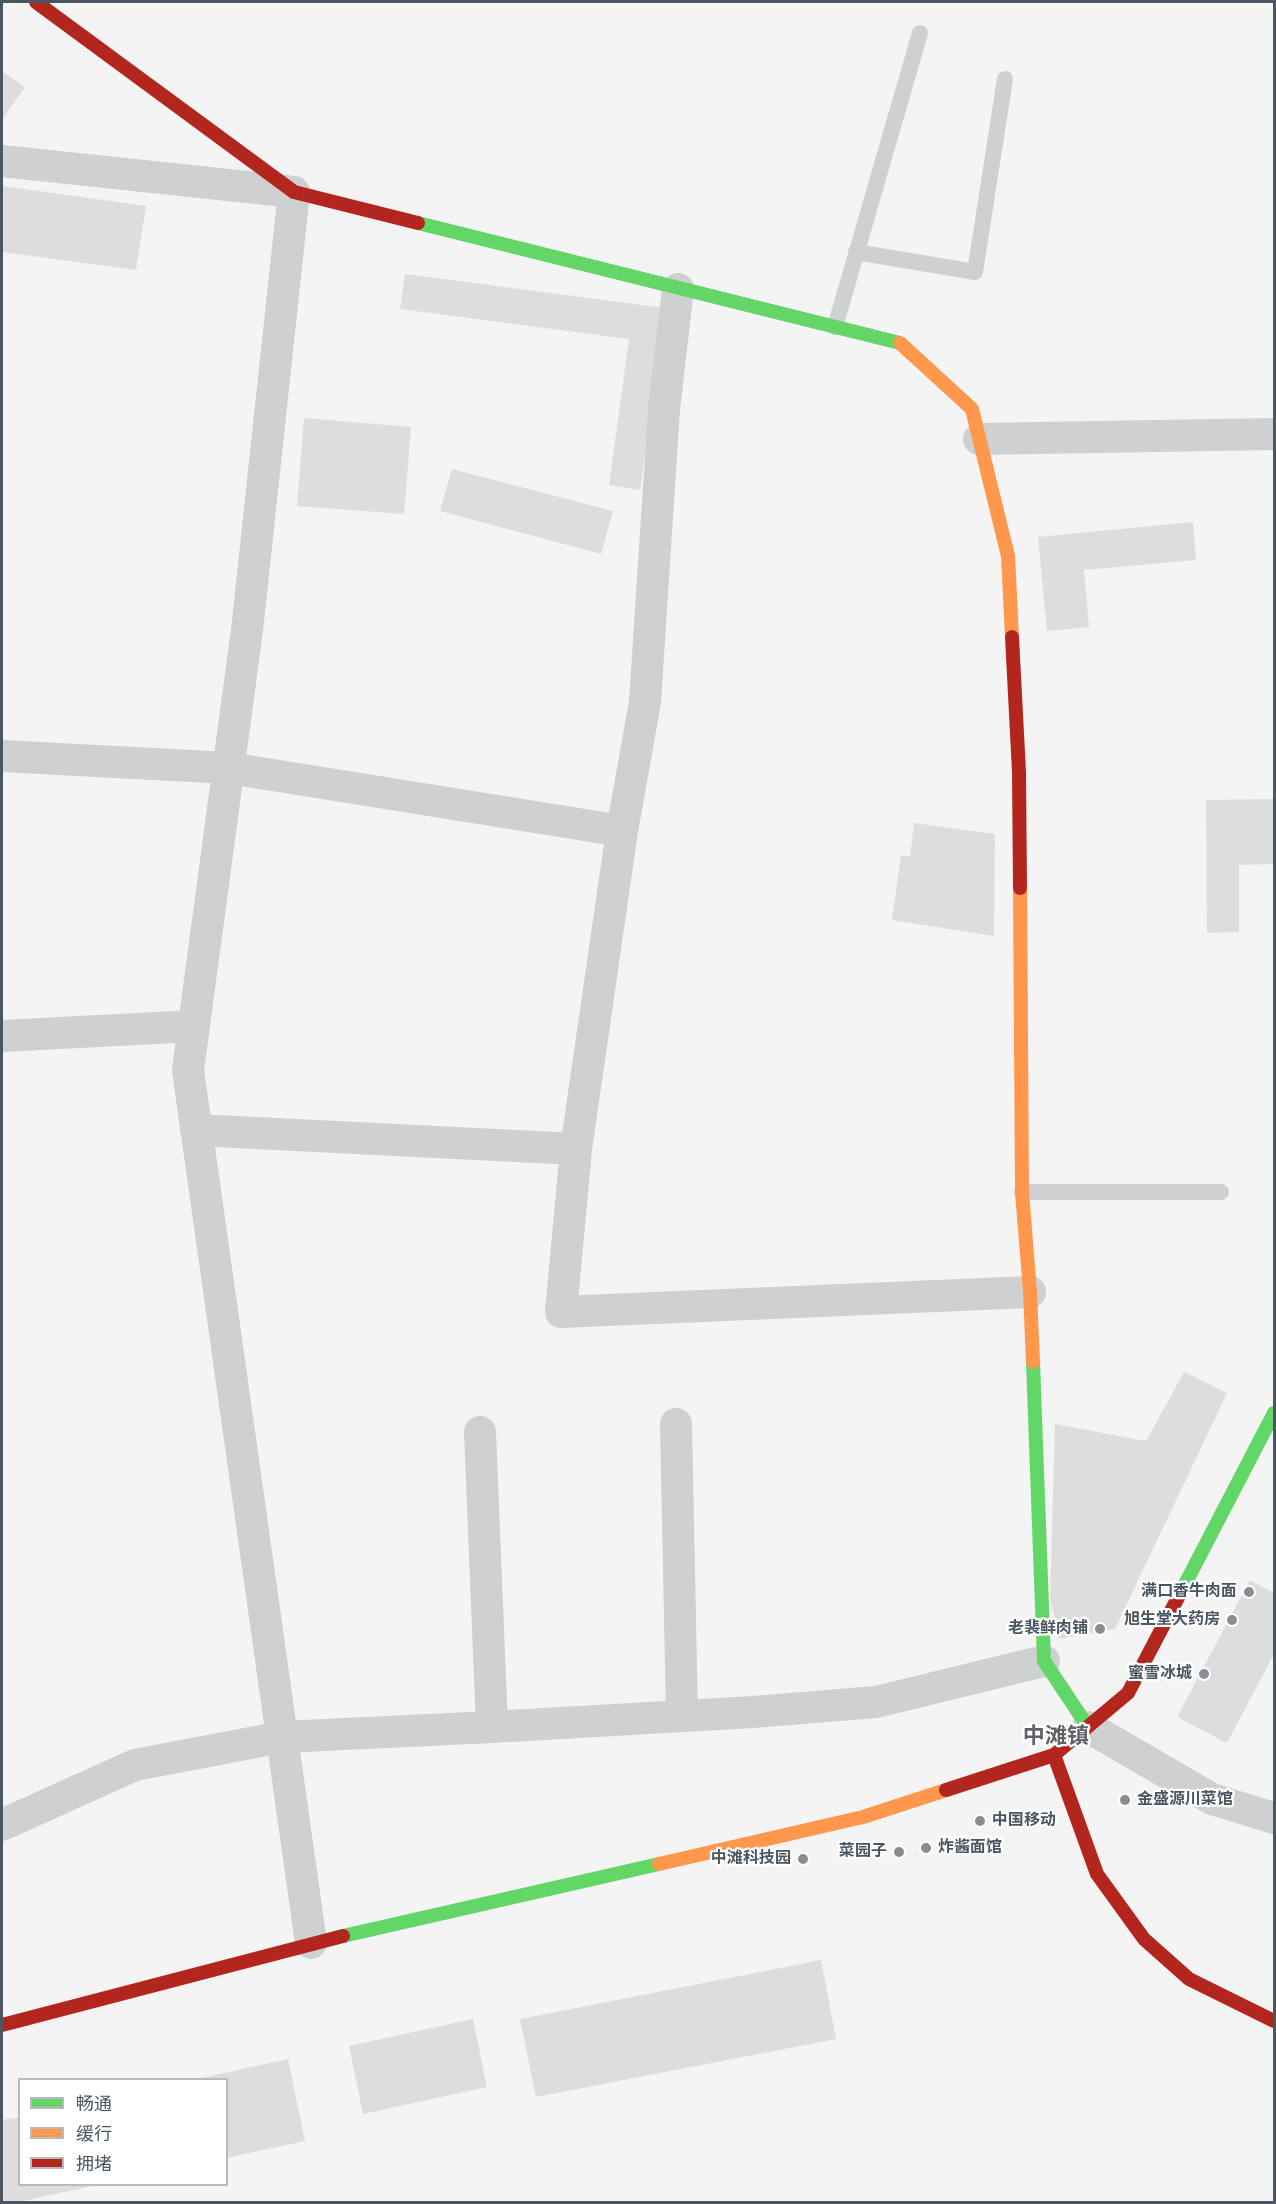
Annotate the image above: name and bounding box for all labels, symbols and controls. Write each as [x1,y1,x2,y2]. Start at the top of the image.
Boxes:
place label: 满口香牛肉面 [1141,1582,1237,1602]
marker: 满口香牛肉面 [1242,1585,1256,1599]
place label: 旭生堂大药房 [1124,1610,1220,1630]
marker: 旭生堂大药房 [1225,1613,1239,1627]
place label: 老裴鲜肉铺 [1008,1619,1088,1639]
marker: 老裴鲜肉铺 [1093,1622,1107,1636]
place label: 蜜雪冰城 [1128,1664,1192,1684]
marker: 蜜雪冰城 [1197,1667,1211,1681]
district label: 中滩镇 [1023,1724,1089,1750]
place label: 金盛源川菜馆 [1137,1790,1233,1810]
marker: 金盛源川菜馆 [1118,1793,1132,1807]
place label: 中国移动 [992,1811,1056,1831]
marker: 中国移动 [973,1814,987,1828]
place label: 炸酱面馆 [938,1838,1002,1858]
marker: 炸酱面馆 [919,1841,933,1855]
place label: 菜园子 [839,1842,887,1862]
marker: 菜园子 [892,1845,906,1859]
place label: 中滩科技园 [711,1849,791,1869]
marker: 中滩科技园 [796,1852,810,1866]
legend [18,2078,228,2186]
text: 畅通 [76,2091,112,2116]
text: 缓行 [76,2121,112,2146]
text: 拥堵 [76,2151,112,2176]

